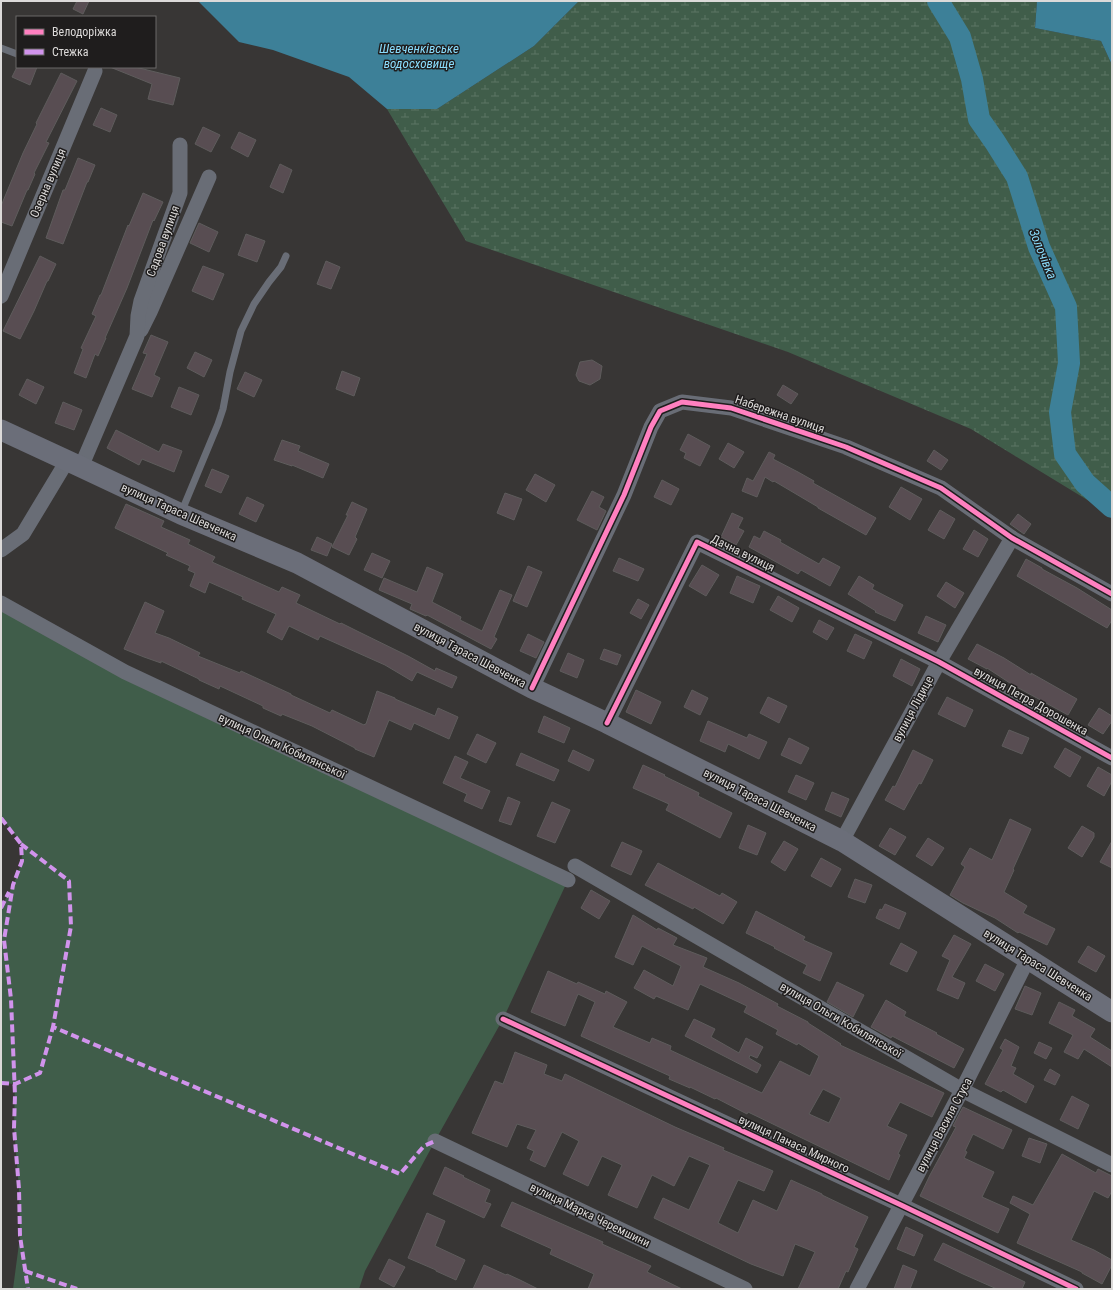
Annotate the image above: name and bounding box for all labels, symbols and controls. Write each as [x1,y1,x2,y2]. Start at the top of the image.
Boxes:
legend [16,16,156,68]
text: Велодоріжка [52,25,117,39]
water label: Шевченківське водосховище [379,41,459,71]
text: Стежка [52,45,89,59]
street label: Озерна вулиця [27,146,69,220]
street label: Садова вулиця [144,204,182,278]
water label: Золочівка [1026,227,1060,281]
street label: Набережна вулиця [733,392,827,436]
street label: вулиця Тараса Шевченка [119,480,239,544]
street label: Дачна вулиця [709,532,777,574]
street label: вулиця Тараса Шевченка [411,619,529,691]
street label: вулиця Петра Дорошенка [972,664,1091,738]
street label: вулиця Лідице [890,673,936,744]
street label: вулиця Ольги Кобилянської [216,710,349,782]
street label: вулиця Тараса Шевченка [701,765,819,835]
street label: вулиця Тараса Шевченка [981,926,1095,1004]
street label: вулиця Ольги Кобилянської [778,979,905,1061]
street label: вулиця Василя Стуса [913,1075,975,1175]
street label: вулиця Панаса Мирного [736,1112,852,1176]
street label: вулиця Марка Черемшини [528,1180,652,1250]

